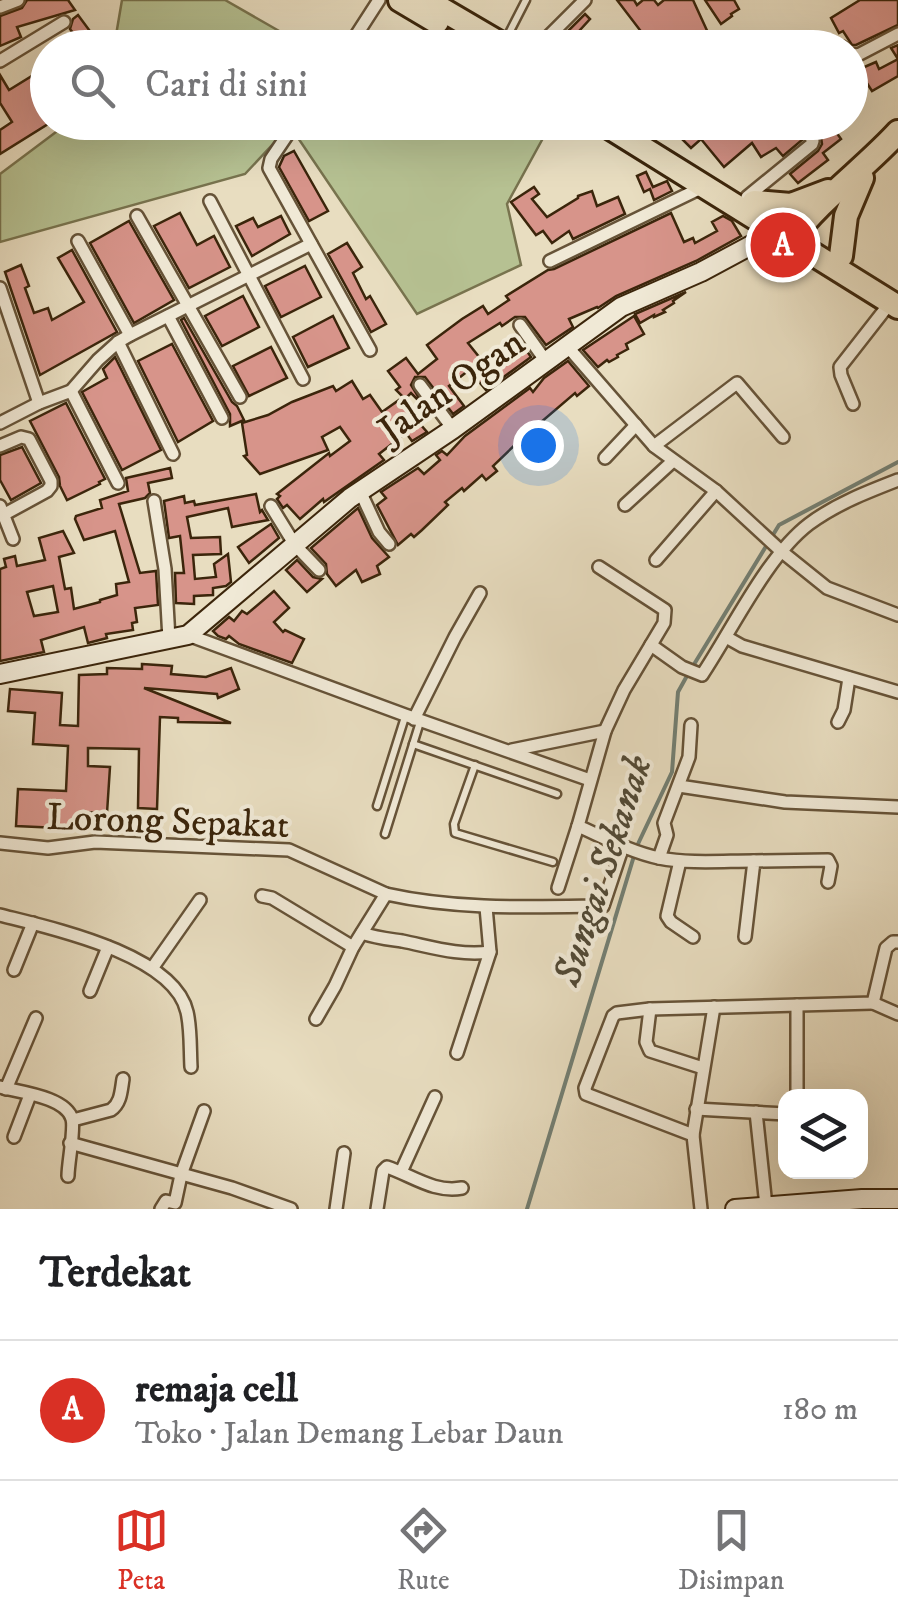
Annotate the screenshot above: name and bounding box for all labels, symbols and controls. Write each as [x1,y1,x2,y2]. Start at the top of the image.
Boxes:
search box [30,30,868,140]
icon: search [65,58,120,113]
text: Cari di sini [145,61,308,109]
pin: A [750,208,816,282]
street label: Jalan Ogan [367,319,534,456]
your location [513,420,564,471]
water label: Sungai Sekanak [543,749,665,993]
street label: Lorong Sepakat [46,794,290,850]
map controls [778,1089,868,1179]
button: layers [778,1089,868,1179]
text: Terdekat [40,1248,191,1300]
text: remaja cell [135,1366,298,1414]
text: A [62,1390,83,1430]
text: 180 m [782,1390,858,1430]
text: Toko · Jalan Demang Lebar Daun [135,1414,563,1454]
tab: Peta [114,1503,169,1598]
tab: Rute [396,1503,451,1598]
tab: Disimpan [678,1503,784,1598]

